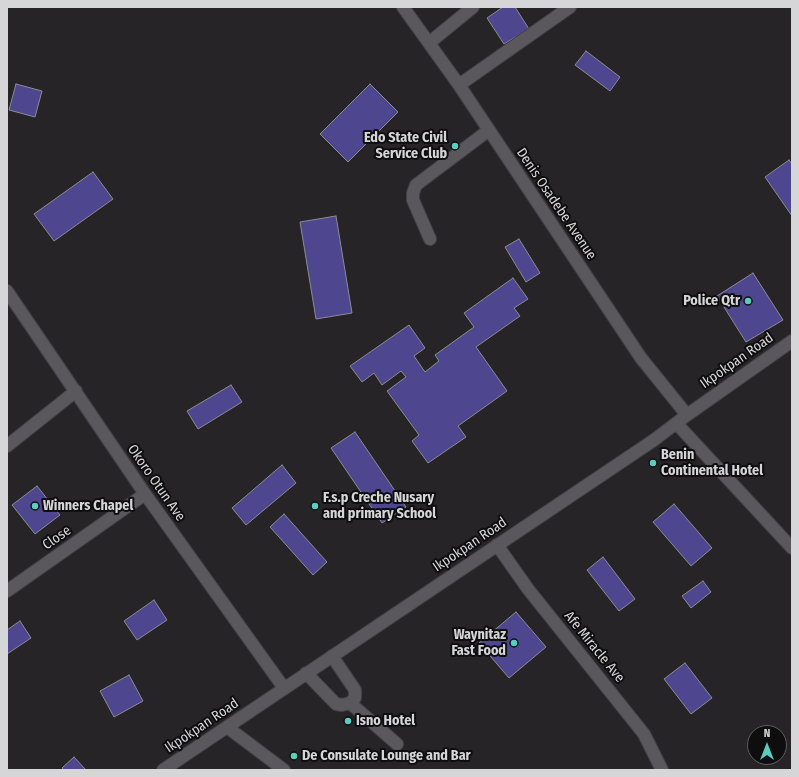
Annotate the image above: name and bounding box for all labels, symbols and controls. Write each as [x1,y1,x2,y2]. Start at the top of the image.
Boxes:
place label: Edo State Civil Service Club [364,130,447,162]
marker: Edo State Civil Service Club [450,141,460,151]
street label: Denis Osadebe Avenue [512,145,600,263]
place label: Police Qtr [683,293,740,309]
marker: Police Qtr [743,296,753,306]
street label: Ikpokpan Road [697,330,777,392]
street label: Okoro Otun Ave [123,442,189,524]
place label: Benin Continental Hotel [661,447,763,480]
marker: Benin Continental Hotel [648,458,658,468]
place label: F.s.p Creche Nusary and primary School [323,490,436,522]
place label: Winners Chapel [43,498,133,514]
marker: Winners Chapel [30,501,40,511]
marker: F.s.p Creche Nusary and primary School [310,501,320,511]
street label: Ikpokpan Road [430,514,510,576]
street label: Close [40,522,74,554]
street label: Afe Miracle Ave [560,608,628,686]
place label: Waynitaz Fast Food [452,627,506,660]
marker: Waynitaz Fast Food [509,638,519,648]
street label: Ikpokpan Road [162,695,242,757]
place label: Isno Hotel [356,713,415,729]
marker: Isno Hotel [343,716,353,726]
north arrow [747,725,787,765]
text: N [764,727,770,740]
place label: De Consulate Lounge and Bar [302,748,471,764]
marker: De Consulate Lounge and Bar [289,751,299,761]

